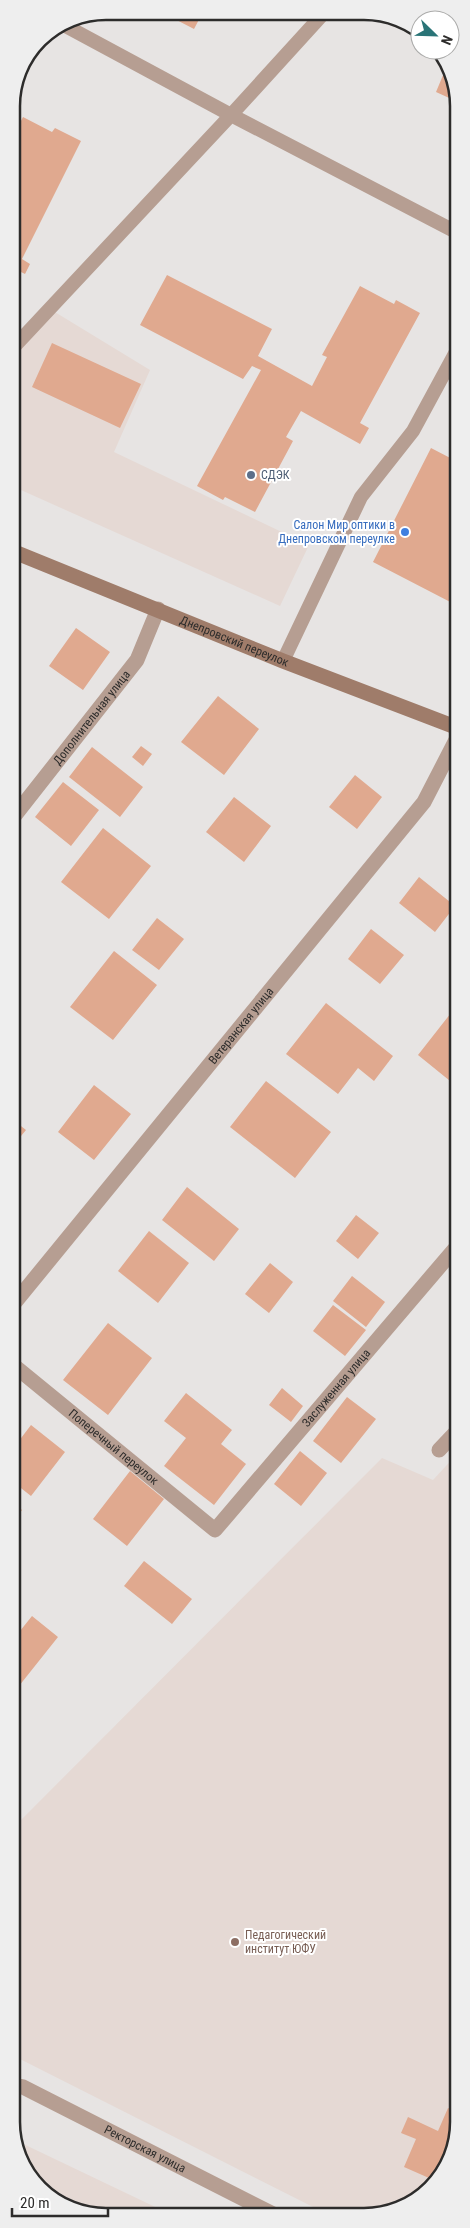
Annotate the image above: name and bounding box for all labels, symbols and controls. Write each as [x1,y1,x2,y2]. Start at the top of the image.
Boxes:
north arrow [410,10,460,60]
text: N [438,33,456,47]
place label: СДЭК [261,468,290,482]
marker: СДЭК [245,469,257,481]
place label: Салон Мир оптики в Днепровском переулке [278,518,395,546]
marker: Салон Мир оптики в Днепровском переулке [399,526,411,538]
street label: Днепровский переулок [178,613,291,670]
street label: Дополнительная улица [50,667,133,768]
street label: Ветеранская улица [206,984,277,1067]
street label: Заслуженная улица [299,1346,373,1430]
street label: Поперечный переулок [66,1406,161,1488]
place label: Педагогический институт ЮФУ [245,1928,326,1956]
marker: Педагогический институт ЮФУ [229,1936,241,1948]
street label: Ректорская улица [102,2122,188,2176]
scale bar [12,2186,109,2218]
text: 20 m [20,2194,50,2212]

